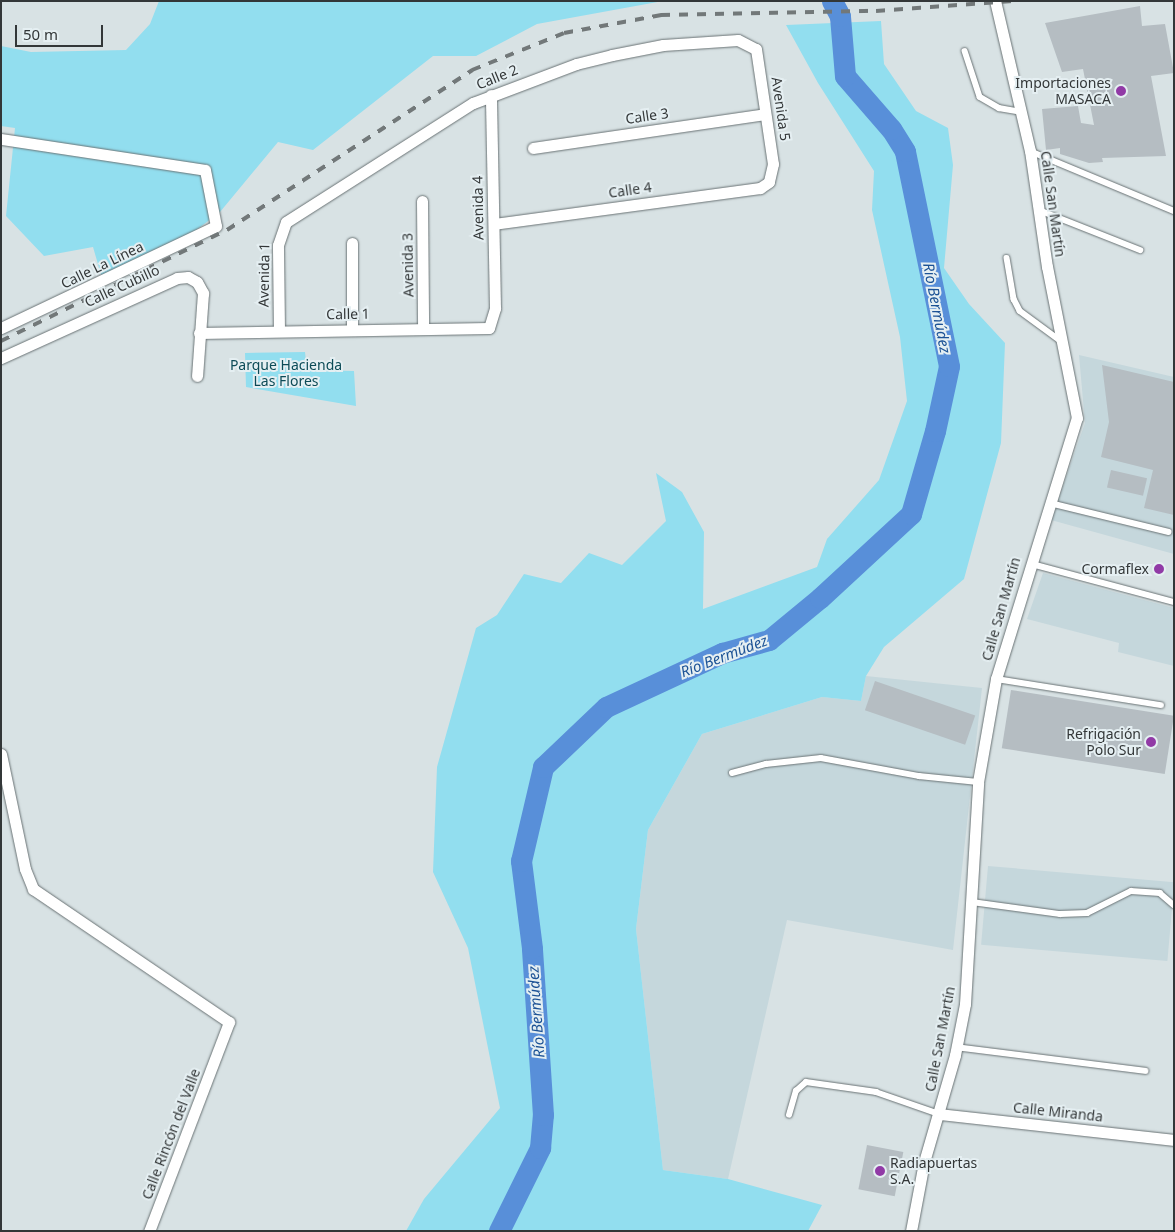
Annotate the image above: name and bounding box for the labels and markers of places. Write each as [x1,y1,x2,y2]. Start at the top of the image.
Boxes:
place label: Importaciones MASACA [1015,75,1111,108]
marker: Importaciones MASACA [1115,85,1127,97]
place label: Cormaflex [1082,561,1149,577]
marker: Cormaflex [1153,563,1165,575]
place label: Refrigación Polo Sur [1066,726,1141,759]
marker: Refrigación Polo Sur [1145,736,1157,748]
place label: Radiapuertas S.A. [890,1155,977,1188]
marker: Radiapuertas S.A. [874,1165,886,1177]

